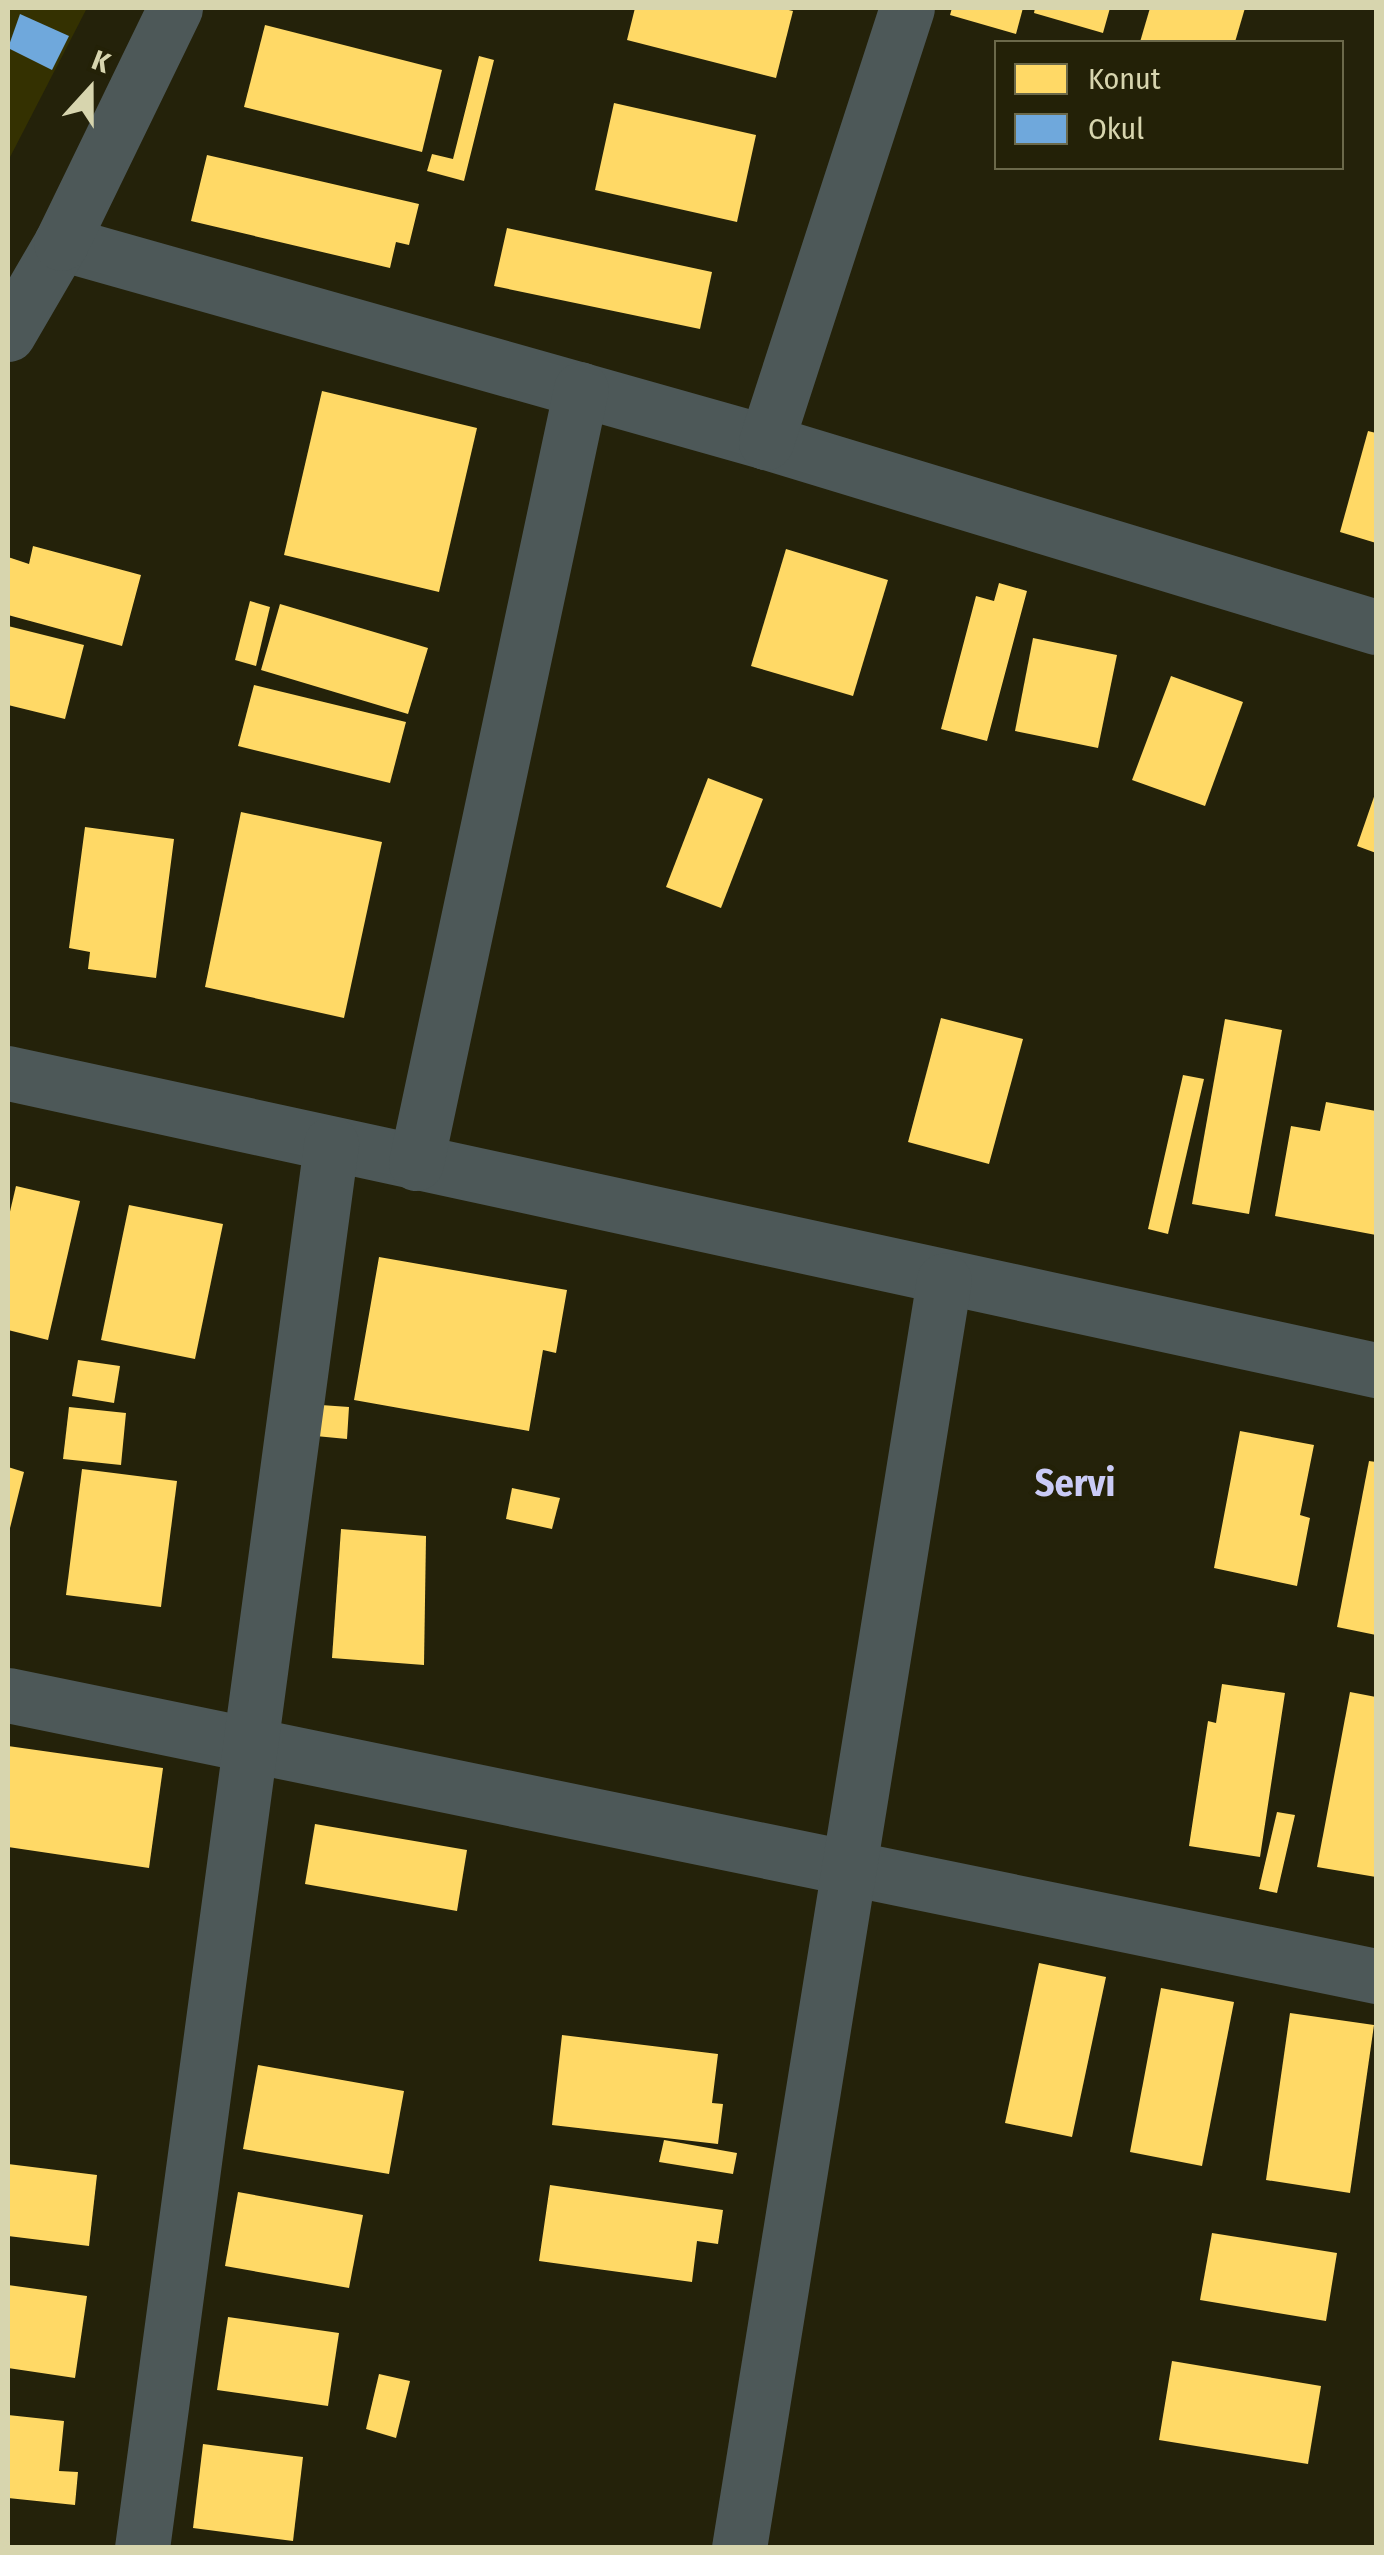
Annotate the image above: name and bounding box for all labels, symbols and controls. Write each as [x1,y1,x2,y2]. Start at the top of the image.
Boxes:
north arrow [40,40,140,140]
legend [994,40,1344,170]
text: K [87,43,114,80]
text: Konut [1088,61,1161,97]
text: Okul [1088,111,1144,147]
district label: Servi [1035,1461,1115,1507]

